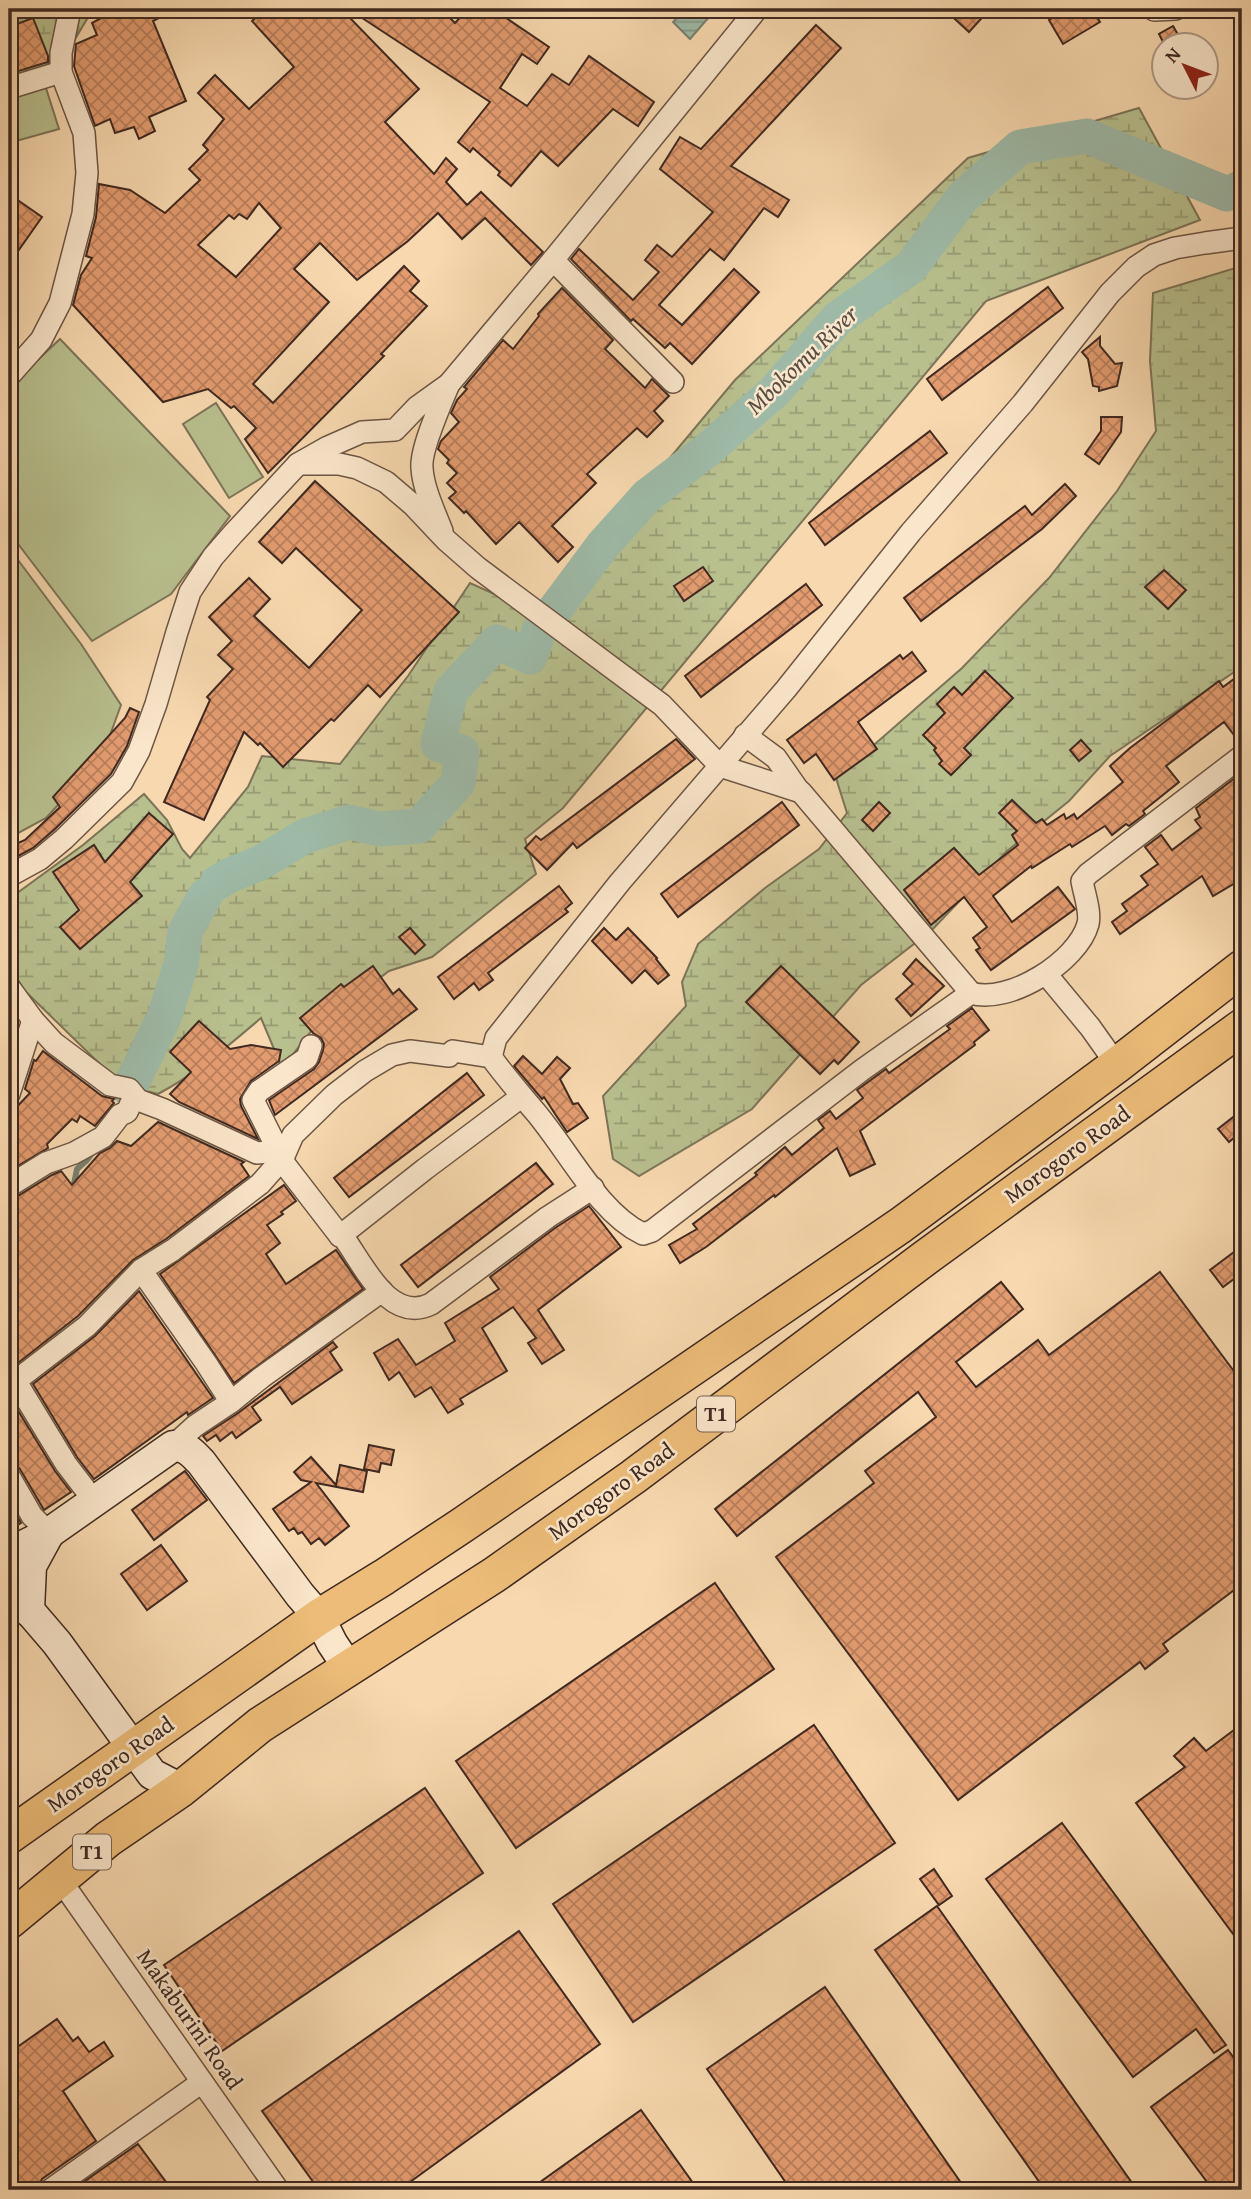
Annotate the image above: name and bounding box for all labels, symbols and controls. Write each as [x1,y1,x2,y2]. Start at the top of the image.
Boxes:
north arrow [1150,32,1220,102]
text: N [1158,40,1187,69]
water label: Mbokomu River [738,296,866,422]
street label: Morogoro Road [997,1096,1137,1211]
road number: T1 [697,1396,735,1432]
street label: Morogoro Road [541,1433,681,1548]
street label: Morogoro Road [39,1707,181,1820]
road number: T1 [73,1834,111,1870]
street label: Makaburini Road [130,1942,252,2096]

